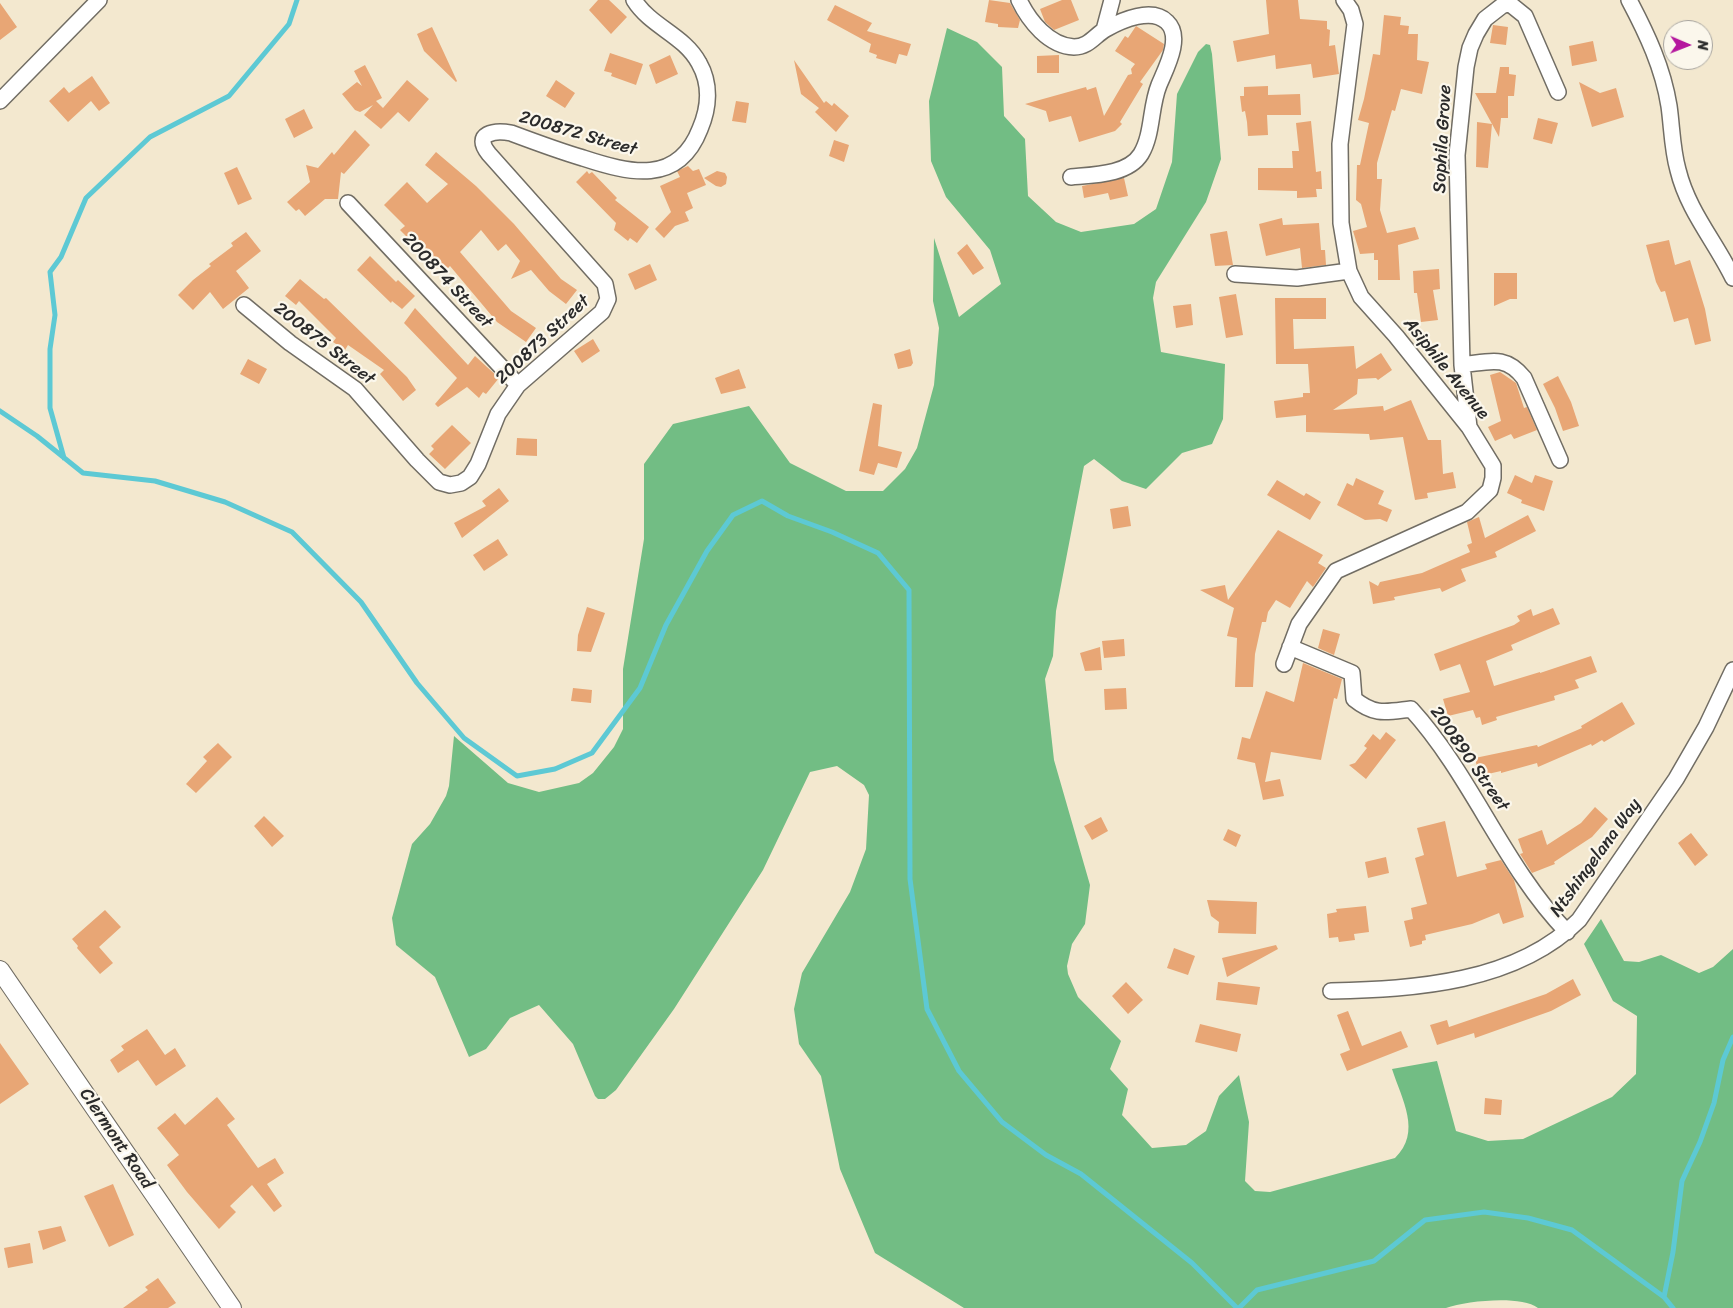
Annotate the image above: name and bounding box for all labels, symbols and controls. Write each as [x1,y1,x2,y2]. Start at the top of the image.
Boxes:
north arrow [1663,20,1713,70]
text: N [1690,40,1715,50]
street label: Sophila Grove [1429,84,1457,194]
street label: 200872 Street [517,107,639,161]
street label: 200874 Street [397,229,497,333]
street label: 200873 Street [491,291,595,389]
street label: 200875 Street [269,298,379,390]
street label: Asiphile Avenue [1398,314,1494,424]
street label: 200890 Street [1425,702,1513,816]
street label: Ntshingelana Way [1546,795,1646,921]
street label: Clermont Road [74,1085,158,1193]

